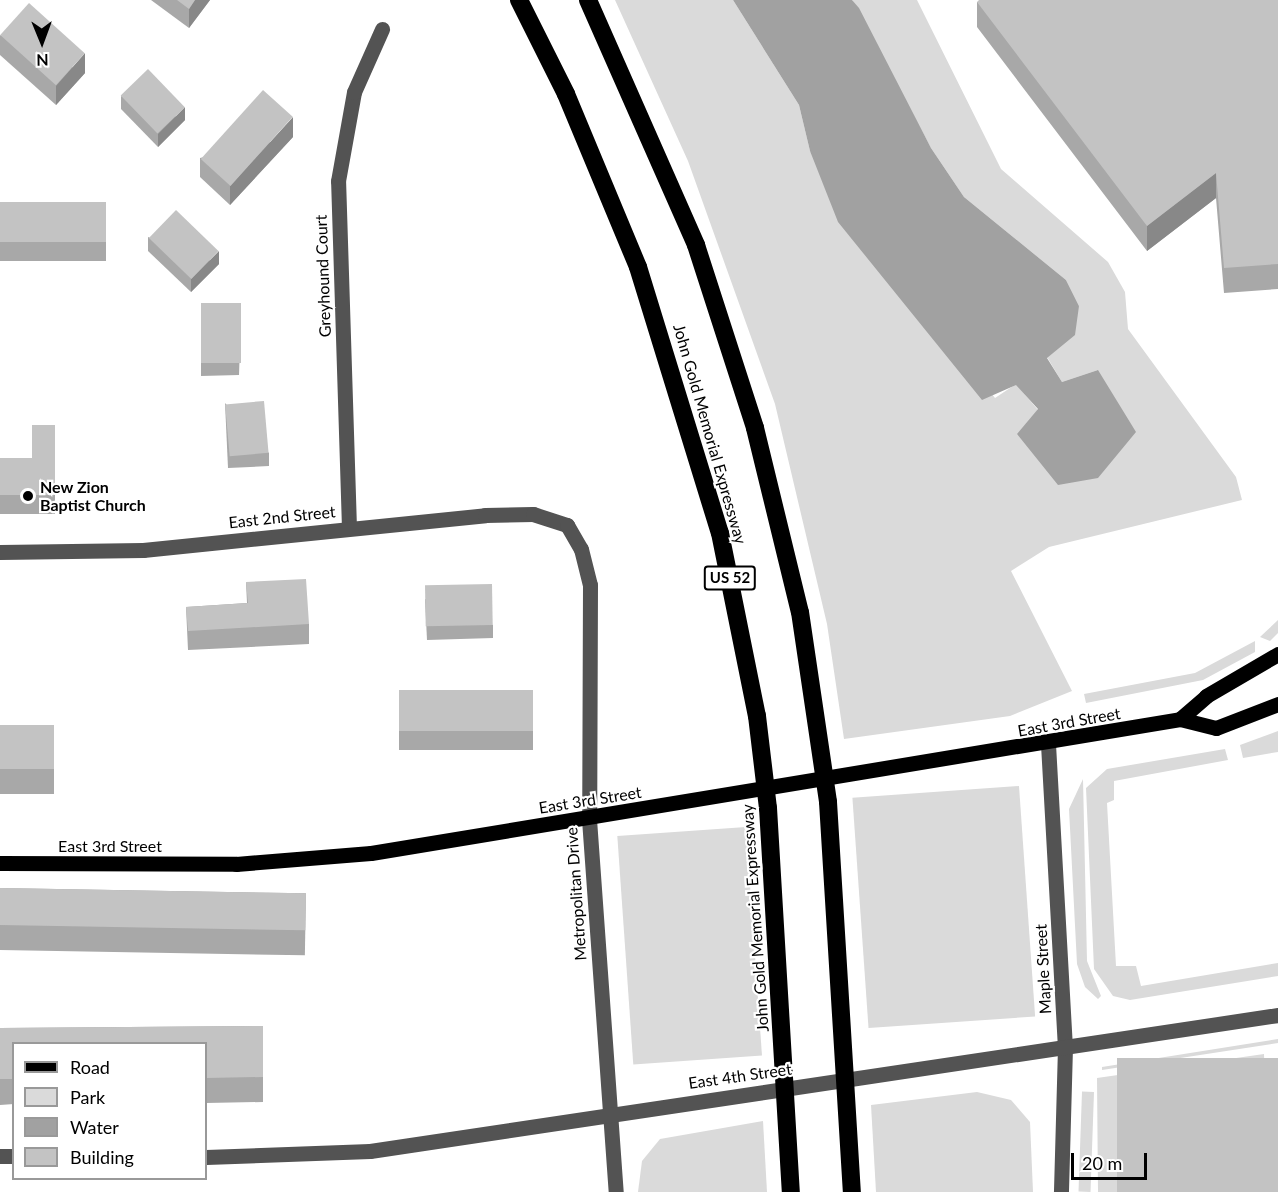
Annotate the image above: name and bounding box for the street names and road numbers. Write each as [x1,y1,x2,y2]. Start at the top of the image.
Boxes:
street label: Greyhound Court [311,214,335,338]
street label: John Gold Memorial Expressway [669,322,751,546]
street label: East 2nd Street [228,502,336,532]
road number: US 52 [703,566,757,590]
street label: East 3rd Street [1016,704,1122,740]
street label: East 3rd Street [537,782,643,818]
street label: John Gold Memorial Expressway [737,803,773,1033]
street label: Metropolitan Drive [562,827,590,961]
street label: East 3rd Street [58,836,162,856]
street label: Maple Street [1031,924,1055,1014]
street label: East 4th Street [687,1059,793,1093]

